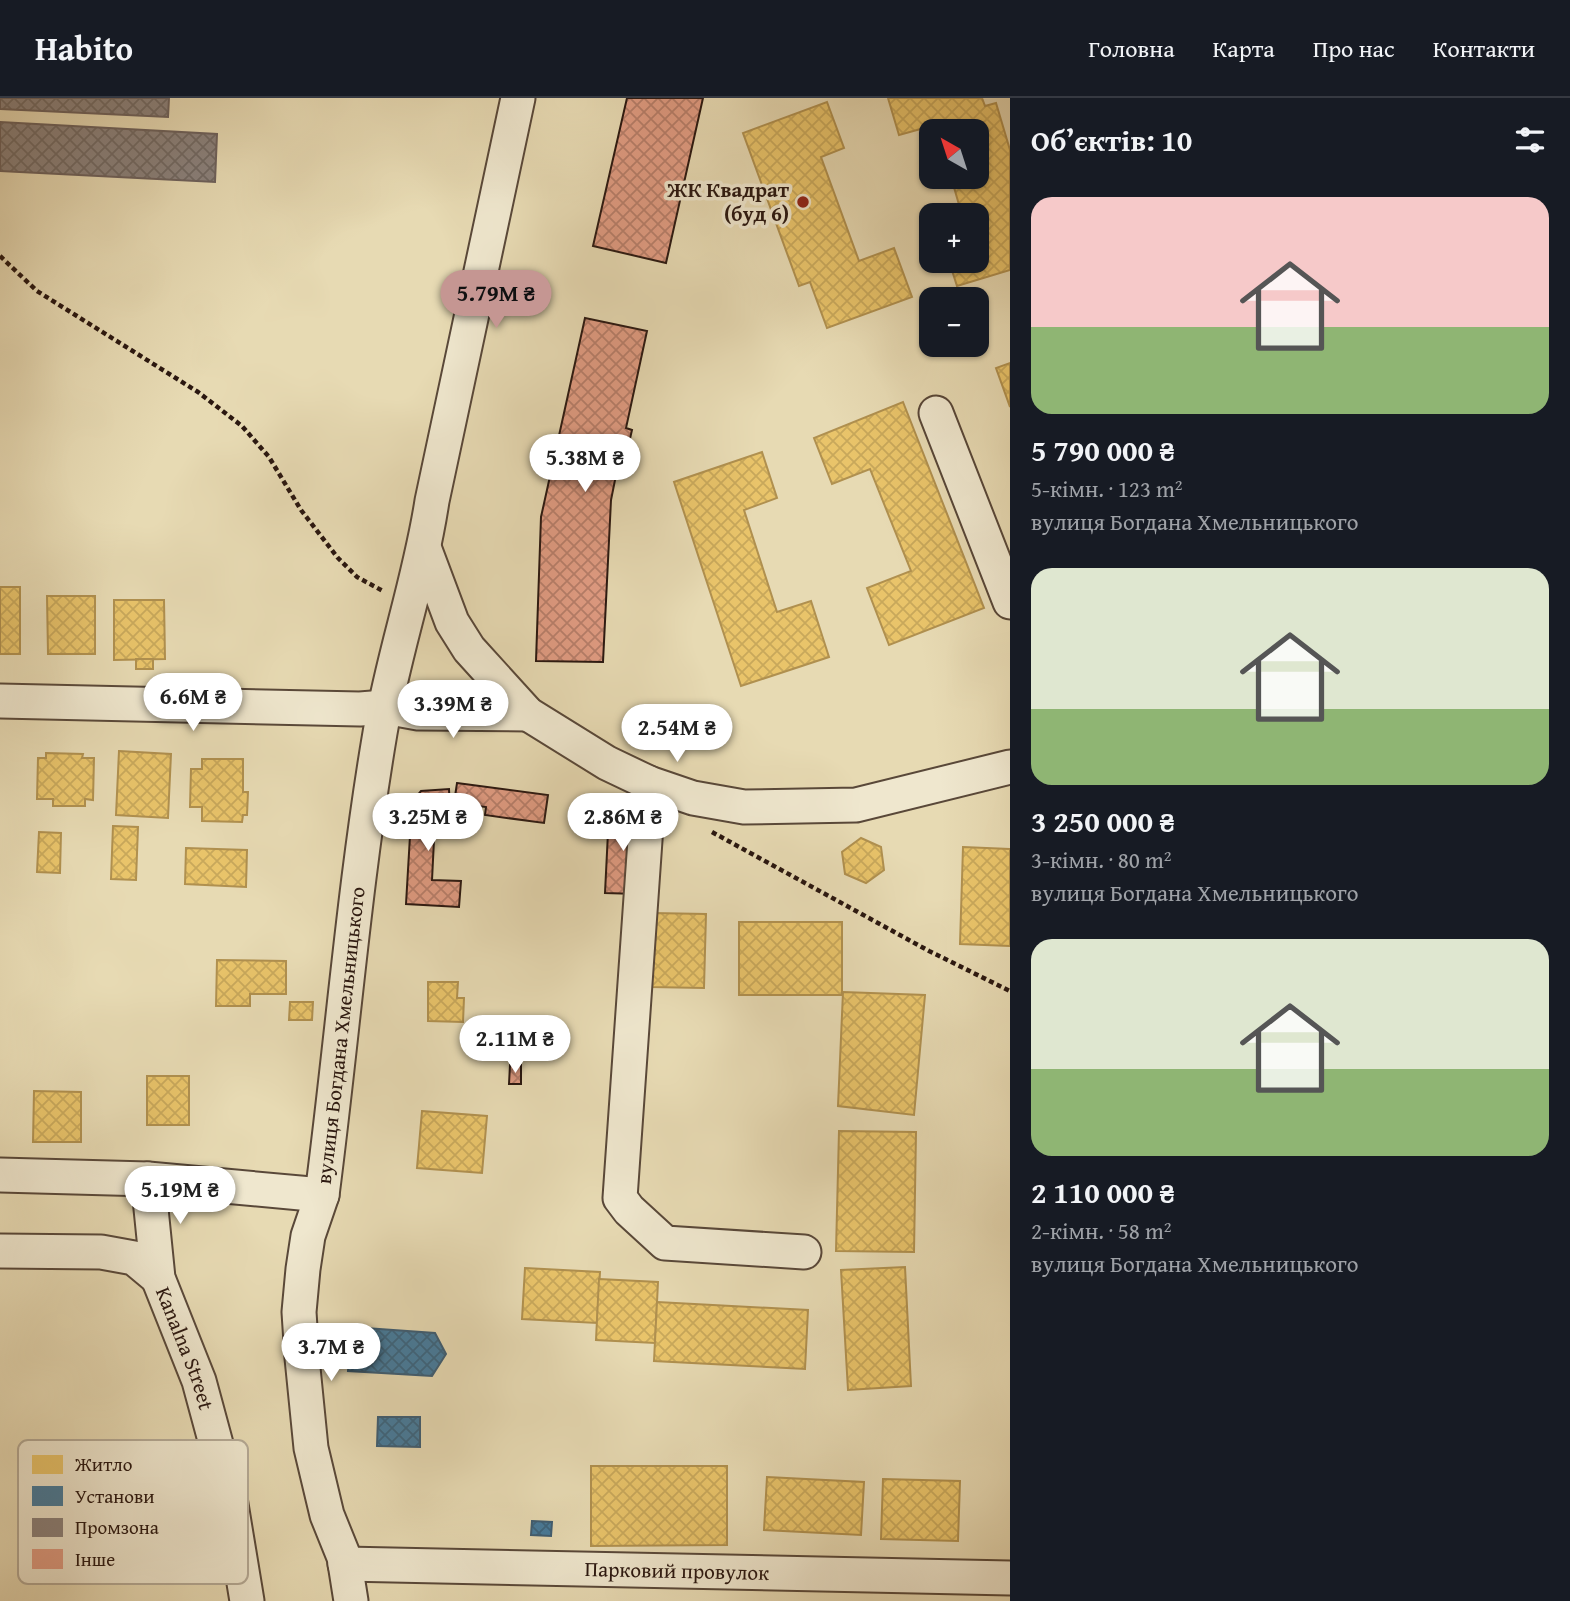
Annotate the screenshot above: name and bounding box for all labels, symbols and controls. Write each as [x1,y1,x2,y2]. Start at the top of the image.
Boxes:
text: Habito [35,24,133,72]
text: Головна [1088,31,1175,66]
text: Карта [1213,31,1275,66]
text: Про нас [1313,31,1395,66]
text: Контакти [1433,31,1535,66]
text: Об’єктів: 10 [1031,118,1192,162]
north arrow [919,119,989,189]
map controls [919,119,989,357]
icon: filters [1511,121,1549,159]
place label: ЖК Квадрат (буд 6) [666,174,790,229]
marker: ЖК Квадрат (буд 6) [795,194,811,210]
button: + [919,203,989,273]
icon: home [1227,243,1353,369]
pin: 5.79M ₴ [431,271,561,330]
text: 5.79M ₴ [456,276,536,309]
button: − [919,287,989,357]
text: 5 790 000 ₴ [1031,428,1175,472]
pin: 5.38M ₴ [520,434,650,494]
text: 5.38M ₴ [545,440,625,473]
text: 5-кімн. · 123 m² [1031,472,1183,505]
text: вулиця Богдана Хмельницького [1031,505,1359,538]
icon: home [1227,614,1353,740]
pin: 6.6M ₴ [136,674,250,733]
text: 6.6M ₴ [159,679,227,712]
pin: 3.39M ₴ [388,680,518,740]
text: 3.39M ₴ [413,686,493,719]
pin: 2.54M ₴ [612,704,742,764]
text: 2.54M ₴ [637,710,717,743]
pin: 3.25M ₴ [363,794,493,853]
pin: 2.86M ₴ [558,794,688,853]
text: 3.25M ₴ [388,799,468,832]
text: 2.86M ₴ [583,799,663,832]
text: 3 250 000 ₴ [1031,799,1175,843]
text: 3-кімн. · 80 m² [1031,843,1172,876]
text: вулиця Богдана Хмельницького [1031,876,1359,909]
street label: вулиця Богдана Хмельницького [308,885,373,1186]
icon: home [1227,985,1353,1111]
pin: 2.11M ₴ [450,1016,580,1075]
text: 2.11M ₴ [475,1021,555,1054]
pin: 5.19M ₴ [115,1166,245,1226]
text: 2 110 000 ₴ [1031,1170,1175,1214]
text: 5.19M ₴ [140,1172,220,1205]
text: 2-кімн. · 58 m² [1031,1214,1172,1247]
text: вулиця Богдана Хмельницького [1031,1247,1359,1280]
street label: Kanalna Street [148,1282,222,1414]
pin: 3.7M ₴ [274,1324,388,1383]
text: 3.7M ₴ [297,1329,365,1362]
legend [18,1440,248,1584]
text: Житло [74,1450,133,1478]
text: Установи [75,1482,155,1510]
text: Промзона [75,1513,159,1541]
text: Інше [75,1545,115,1573]
street label: Парковий провулок [584,1553,770,1588]

